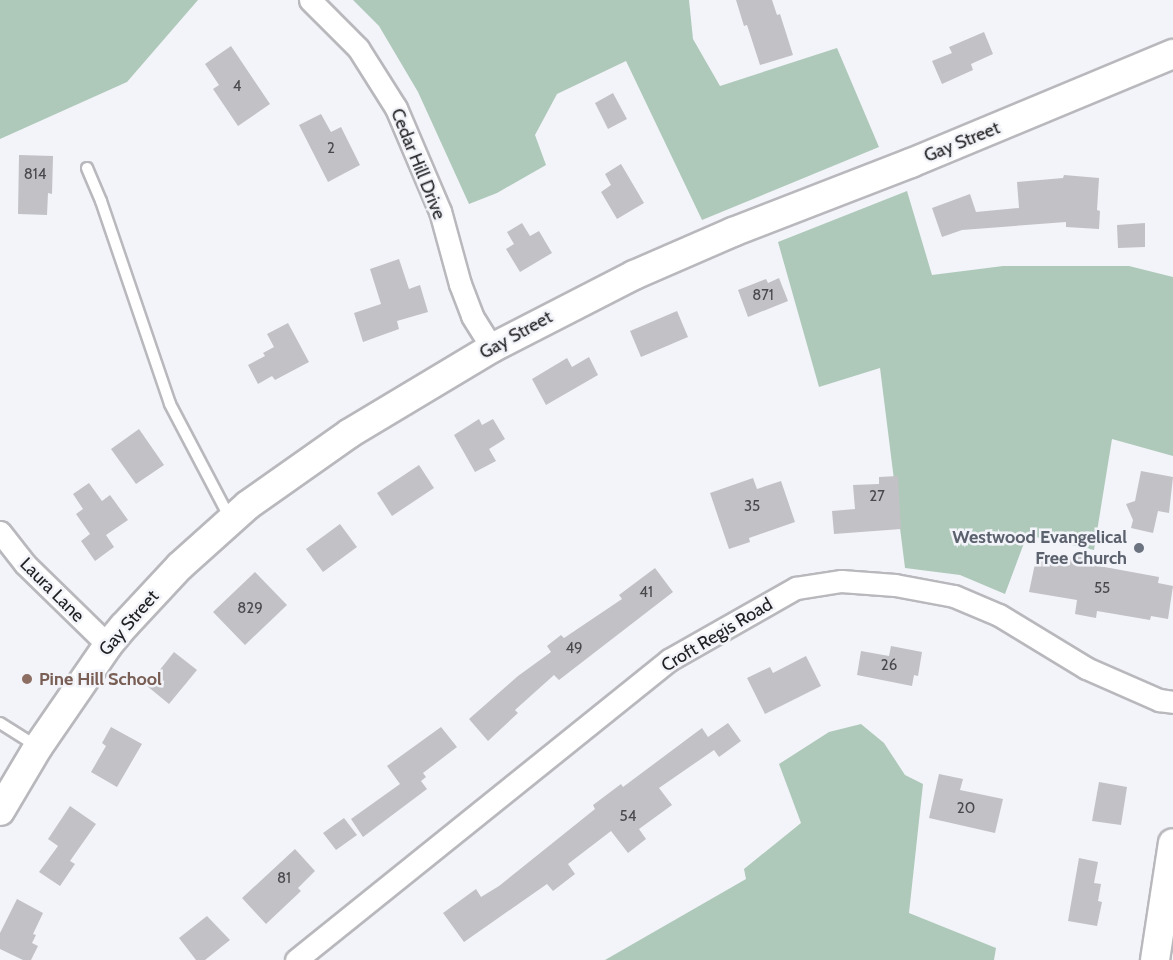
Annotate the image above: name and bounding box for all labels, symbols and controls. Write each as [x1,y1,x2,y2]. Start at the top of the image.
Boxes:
house number: 4 [233,78,241,96]
street label: Cedar Hill Drive [386,105,450,223]
street label: Gay Street [921,117,1003,167]
house number: 2 [327,140,335,158]
house number: 814 [24,166,46,184]
house number: 871 [752,287,774,305]
street label: Gay Street [476,306,556,364]
house number: 27 [869,488,885,506]
house number: 35 [744,498,760,516]
place label: Westwood Evangelical Free Church [952,527,1127,570]
marker: Westwood Evangelical Free Church [1132,541,1146,555]
street label: Laura Lane [15,553,89,627]
house number: 55 [1094,580,1110,598]
house number: 41 [639,584,653,602]
street label: Gay Street [95,586,163,660]
street label: Croft Regis Road [658,593,776,677]
house number: 829 [237,600,263,618]
house number: 49 [565,640,583,658]
house number: 26 [881,657,897,675]
place label: Pine Hill School [39,668,162,690]
marker: Pine Hill School [20,672,34,686]
house number: 20 [957,800,975,818]
house number: 54 [620,808,636,826]
house number: 81 [277,870,291,888]

